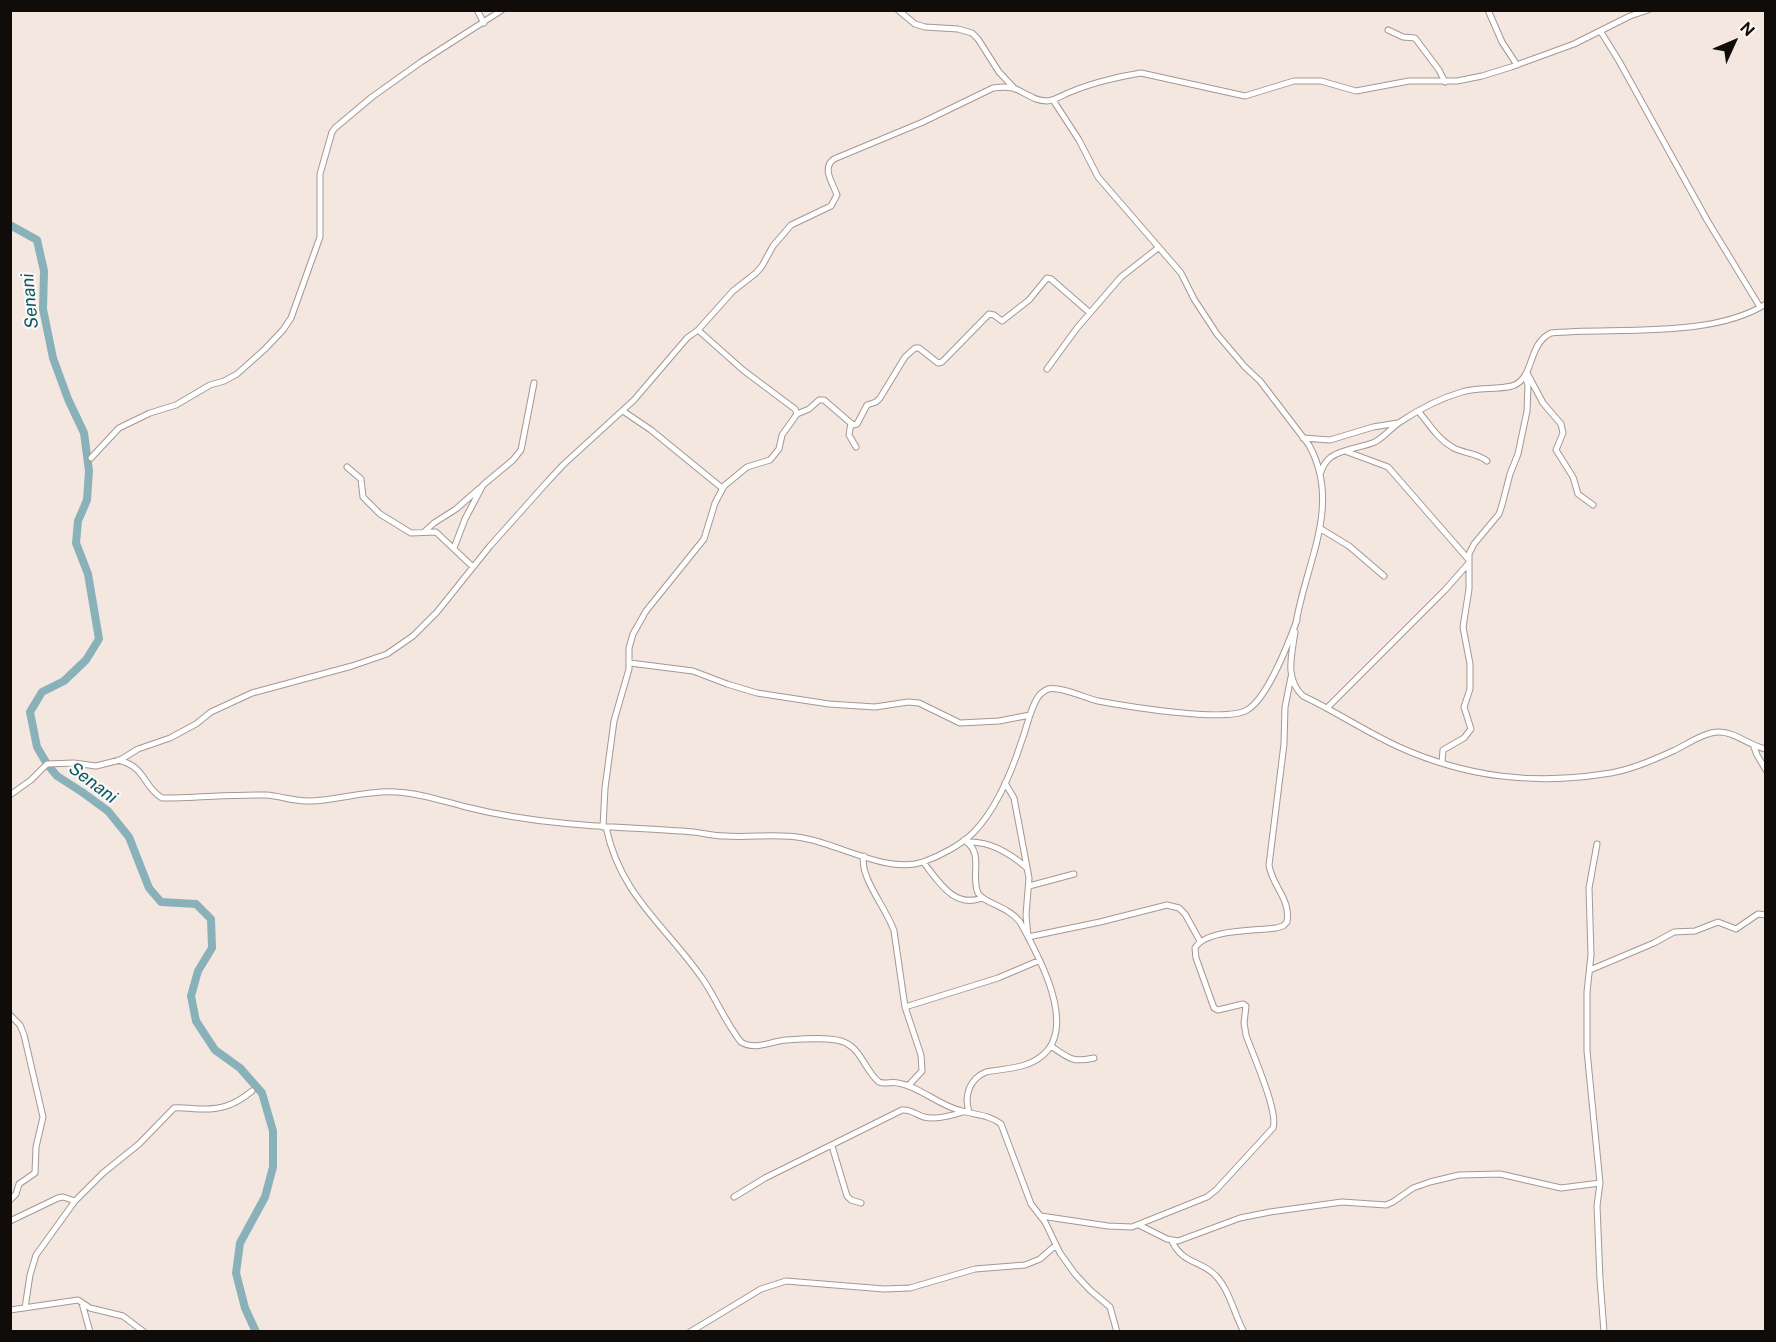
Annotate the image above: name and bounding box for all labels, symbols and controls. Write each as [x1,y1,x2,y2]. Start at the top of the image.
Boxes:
north arrow [1704,12,1764,72]
text: N [1736,18,1758,40]
water label: Senani [17,272,43,330]
water label: Senani [64,758,122,808]

